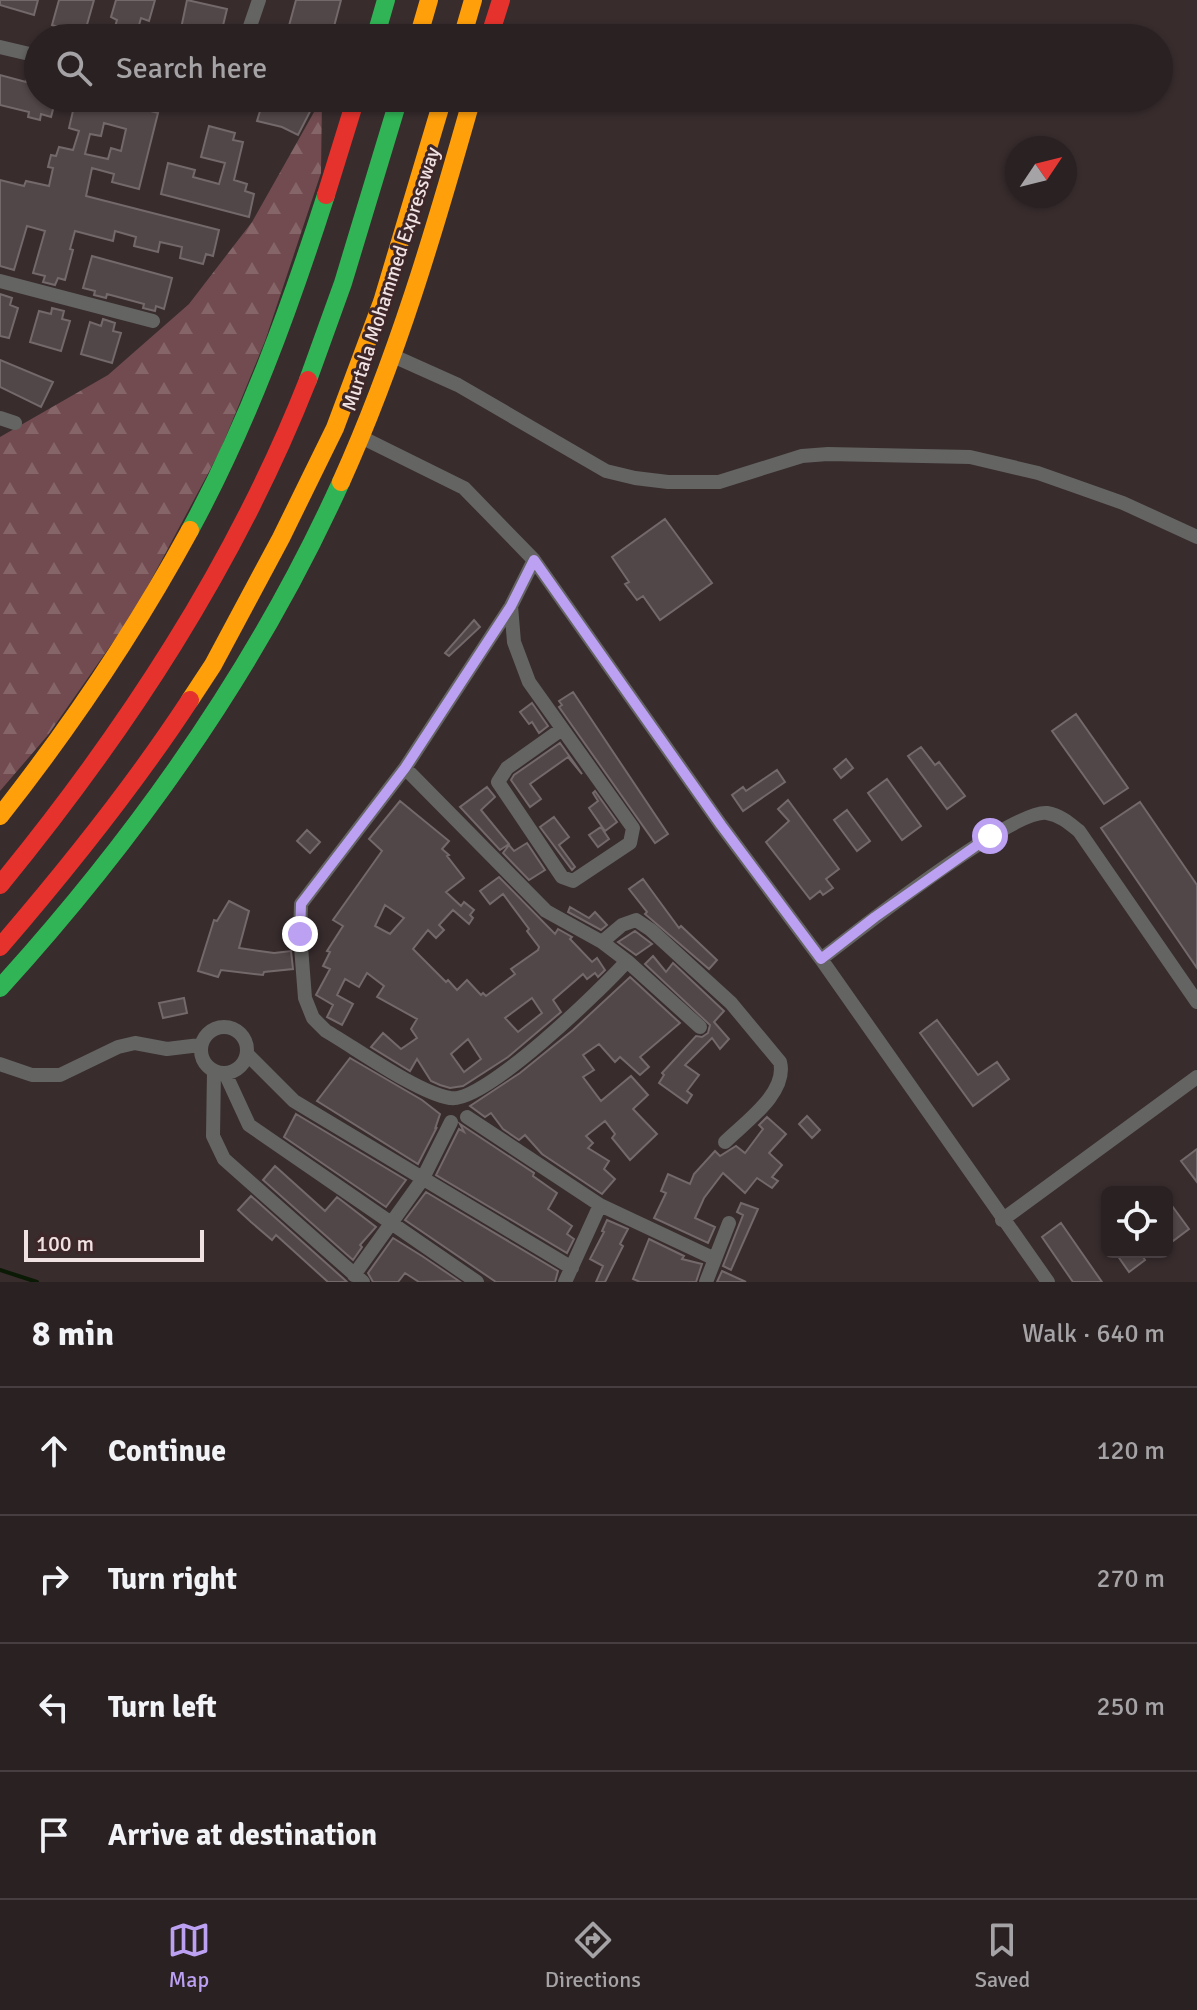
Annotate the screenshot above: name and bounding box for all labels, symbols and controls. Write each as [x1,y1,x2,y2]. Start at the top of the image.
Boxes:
search box [24,24,1173,112]
icon: search [52,46,96,90]
text: Search here [116,50,267,87]
north arrow [1005,136,1077,208]
street label: Murtala Mohammed Expressway [336,143,446,414]
route start [972,818,1008,854]
route end [282,916,318,952]
map controls [1101,1186,1173,1258]
button: locate [1101,1186,1173,1258]
scale bar [24,1226,204,1262]
text: 100 m [36,1230,94,1257]
text: 8 min [32,1313,114,1355]
text: Walk · 640 m [1022,1318,1165,1350]
icon: ahead [32,1429,76,1473]
text: Continue [108,1433,226,1470]
text: 120 m [1096,1435,1165,1467]
icon: right [32,1557,76,1601]
text: Turn right [108,1561,237,1598]
text: 270 m [1096,1563,1165,1595]
icon: left [32,1685,76,1729]
text: Turn left [108,1689,217,1726]
text: 250 m [1096,1691,1165,1723]
icon: arrive [32,1813,76,1857]
text: Arrive at destination [108,1817,377,1854]
tab: Map [167,1918,211,1993]
tab: Directions [545,1918,641,1993]
tab: Saved [975,1918,1030,1993]

